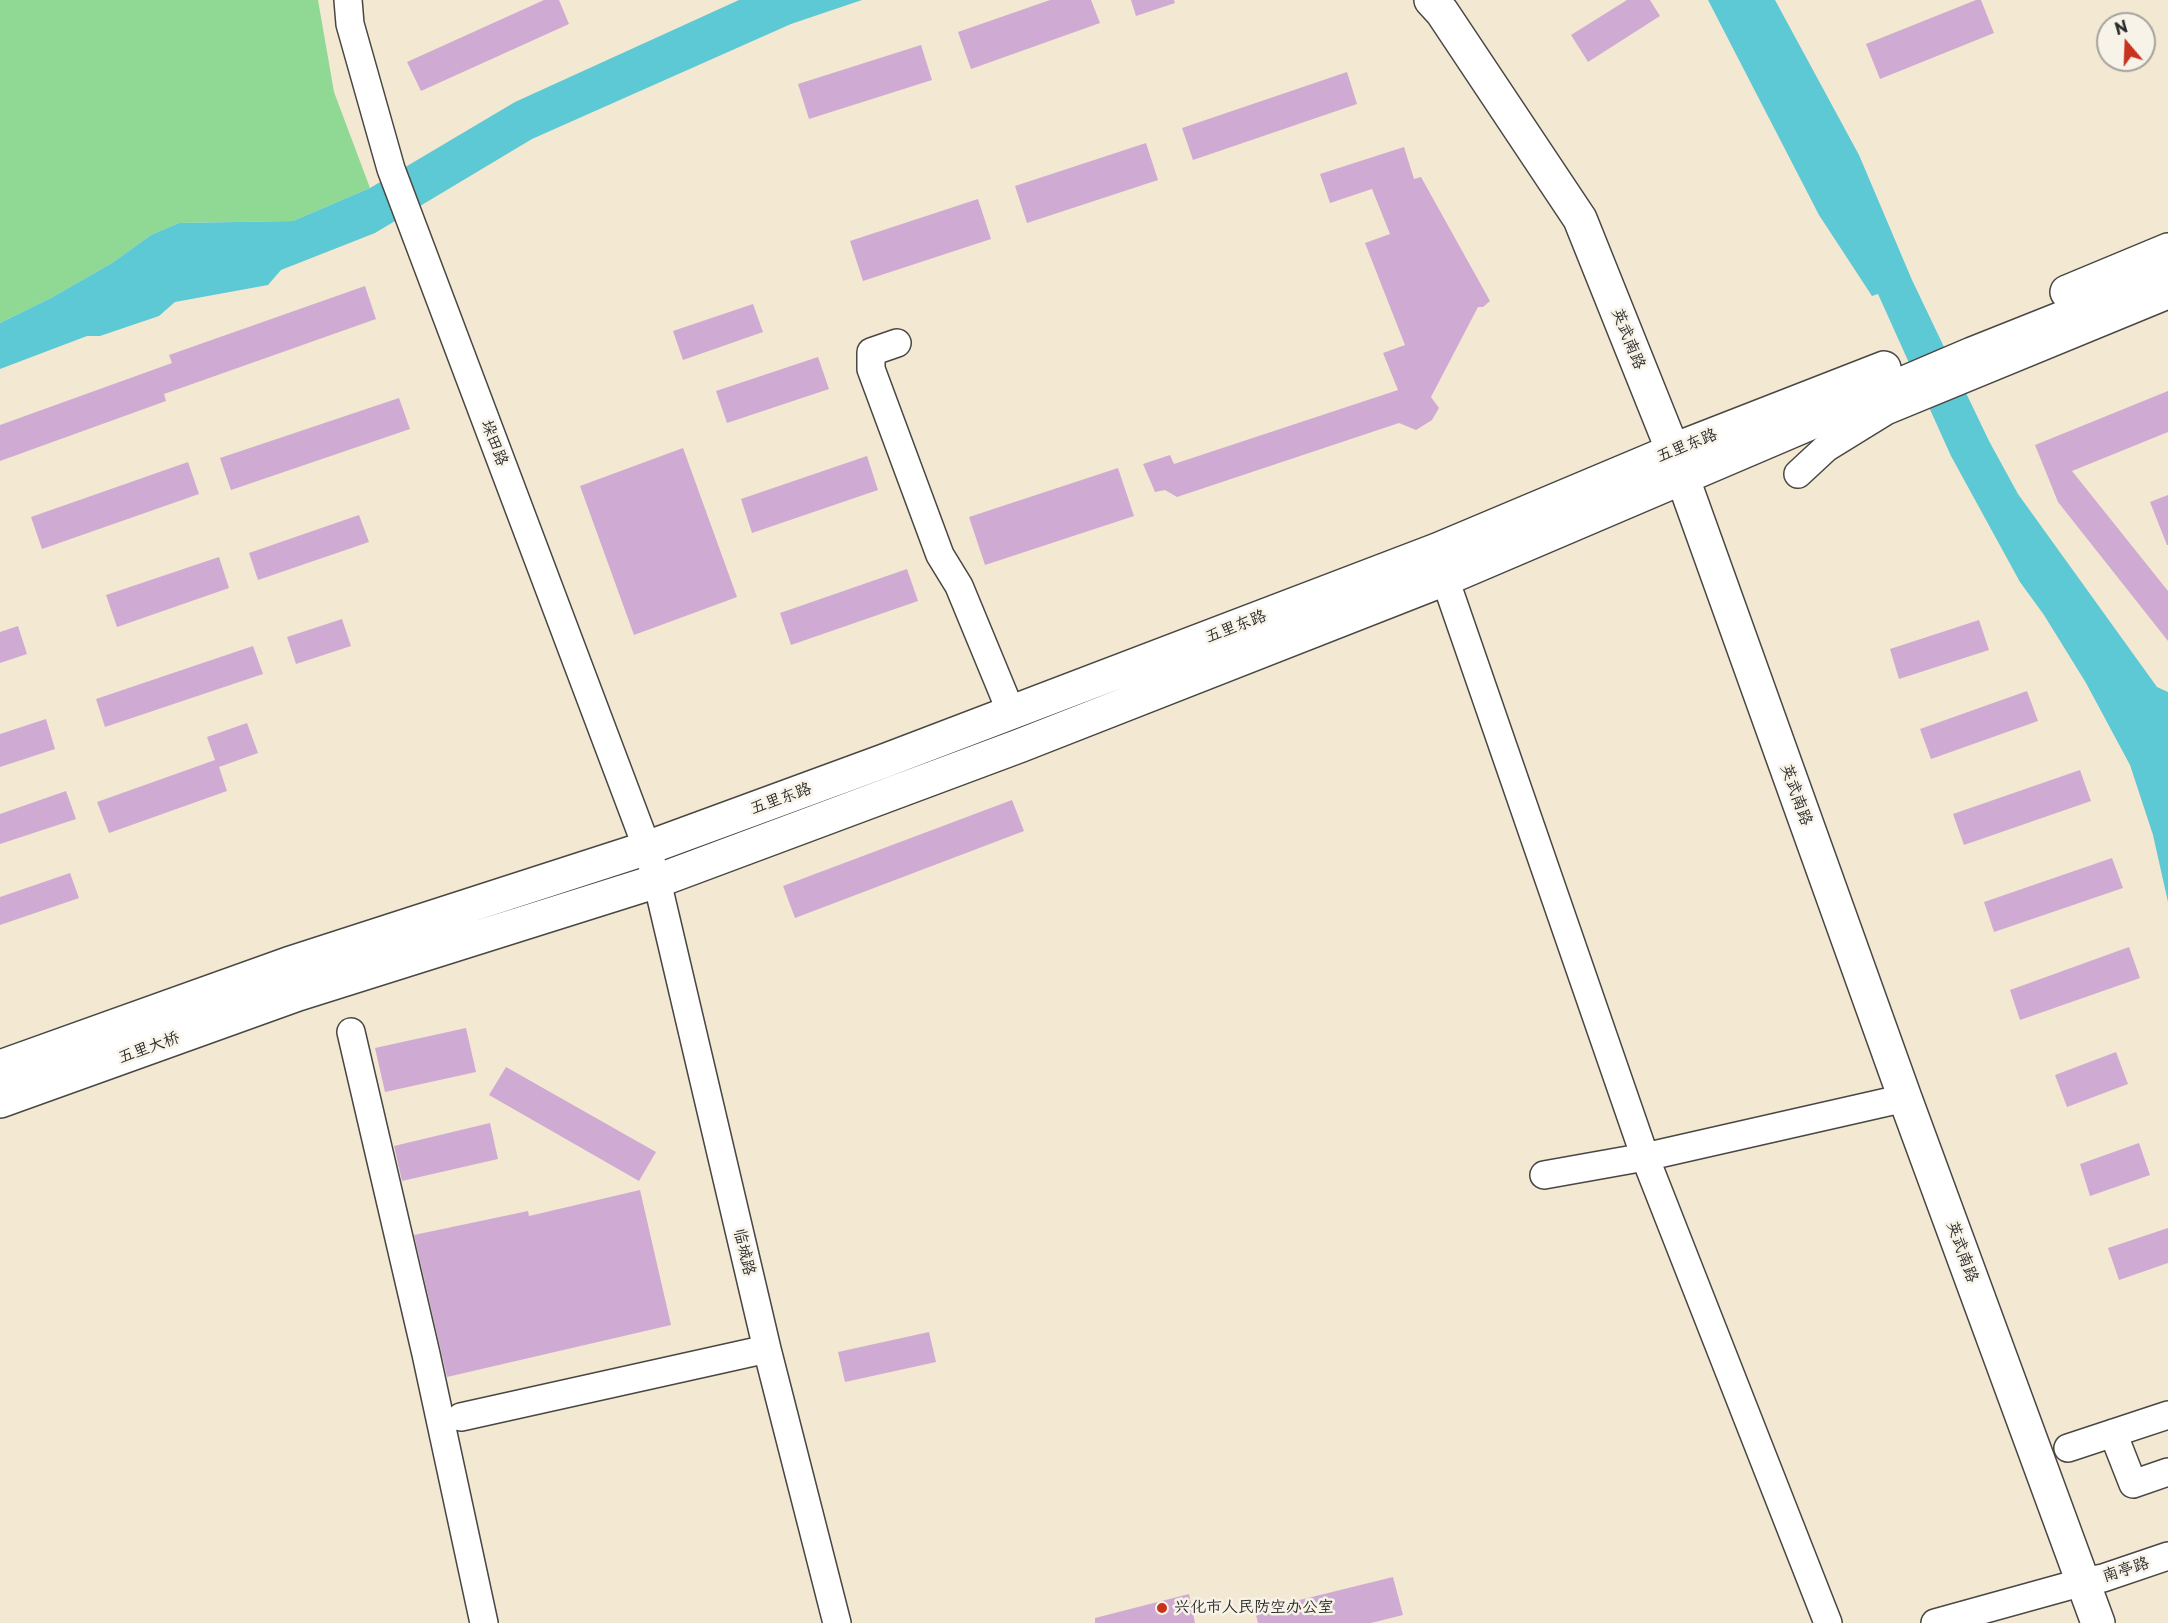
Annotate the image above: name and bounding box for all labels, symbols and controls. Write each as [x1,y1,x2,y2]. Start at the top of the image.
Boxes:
north arrow [2096,12,2156,72]
text: N [2111,13,2131,40]
street label: 英武南路 [1607,306,1649,372]
street label: 垛田路 [476,417,512,469]
street label: 五里东路 [1654,425,1720,467]
street label: 五里东路 [1203,607,1269,647]
street label: 英武南路 [1776,762,1816,828]
street label: 五里东路 [748,779,814,819]
street label: 五里大桥 [116,1028,182,1068]
street label: 英武南路 [1942,1219,1982,1285]
street label: 临城路 [729,1226,759,1278]
street label: 南亭路 [2100,1553,2152,1587]
place label: 兴化市人民防空办公室 [1174,1598,1334,1618]
marker: 兴化市人民防空办公室 [1155,1601,1169,1615]

